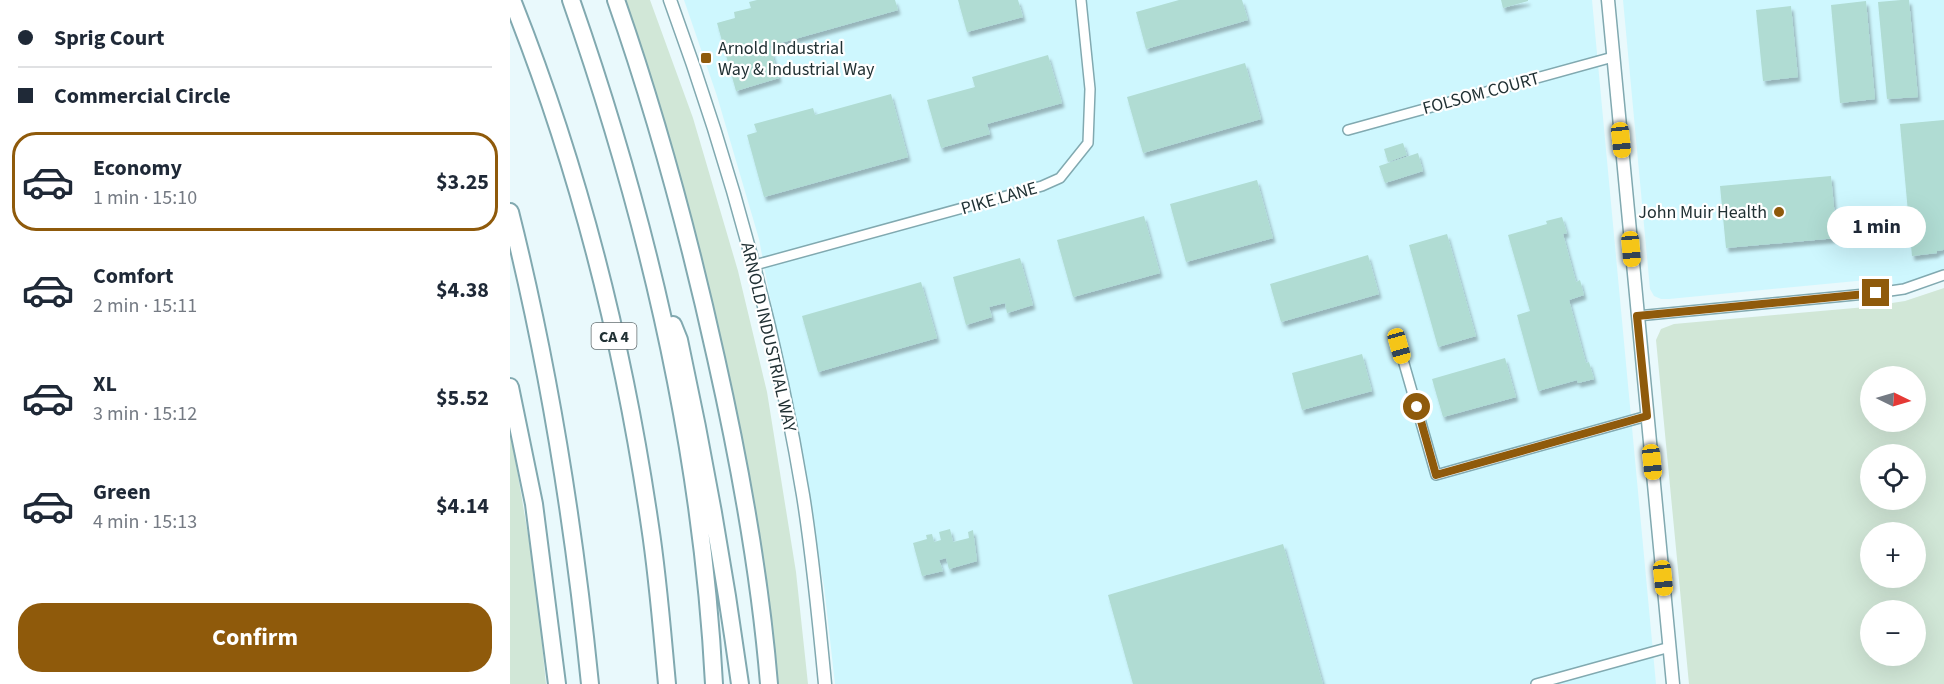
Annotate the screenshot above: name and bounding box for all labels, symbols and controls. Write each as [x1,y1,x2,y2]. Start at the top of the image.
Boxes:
text: Sprig Court [54,22,165,54]
place label: Arnold Industrial Way & Industrial Way [718,36,875,82]
marker: Arnold Industrial Way & Industrial Way [699,51,713,65]
street label: FOLSOM COURT [1420,66,1543,121]
text: Commercial Circle [54,80,231,112]
car [1610,121,1632,159]
text: Economy [93,152,182,184]
icon: car [21,155,75,209]
text: $3.25 [436,166,489,198]
street label: PIKE LANE [958,176,1040,221]
text: 1 min · 15:10 [93,184,197,212]
place label: John Muir Health [1638,200,1767,225]
marker: John Muir Health [1772,205,1786,219]
callout: 1 min [1826,206,1926,248]
text: 1 min [1852,213,1901,241]
car [1620,230,1642,268]
street label: ARNOLD INDUSTRIAL WAY [734,240,803,435]
text: Comfort [93,260,174,292]
icon: car [21,263,75,317]
text: $4.38 [436,274,489,306]
route end [1862,279,1889,306]
text: 2 min · 15:11 [93,292,197,320]
road number: CA 4 [592,323,636,349]
car [1385,326,1413,366]
north arrow [1860,366,1926,432]
map controls [1860,366,1926,666]
text: XL [93,368,117,400]
icon: car [21,371,75,425]
text: $5.52 [436,382,489,414]
route start [1403,393,1430,420]
text: 3 min · 15:12 [93,400,197,428]
car [1641,443,1663,481]
button: locate [1860,444,1926,510]
text: Green [93,476,151,508]
icon: car [21,479,75,533]
text: $4.14 [436,490,489,522]
text: 4 min · 15:13 [93,508,197,536]
button: + [1860,522,1926,588]
car [1652,559,1674,597]
button: − [1860,600,1926,666]
button: Confirm [18,603,492,672]

